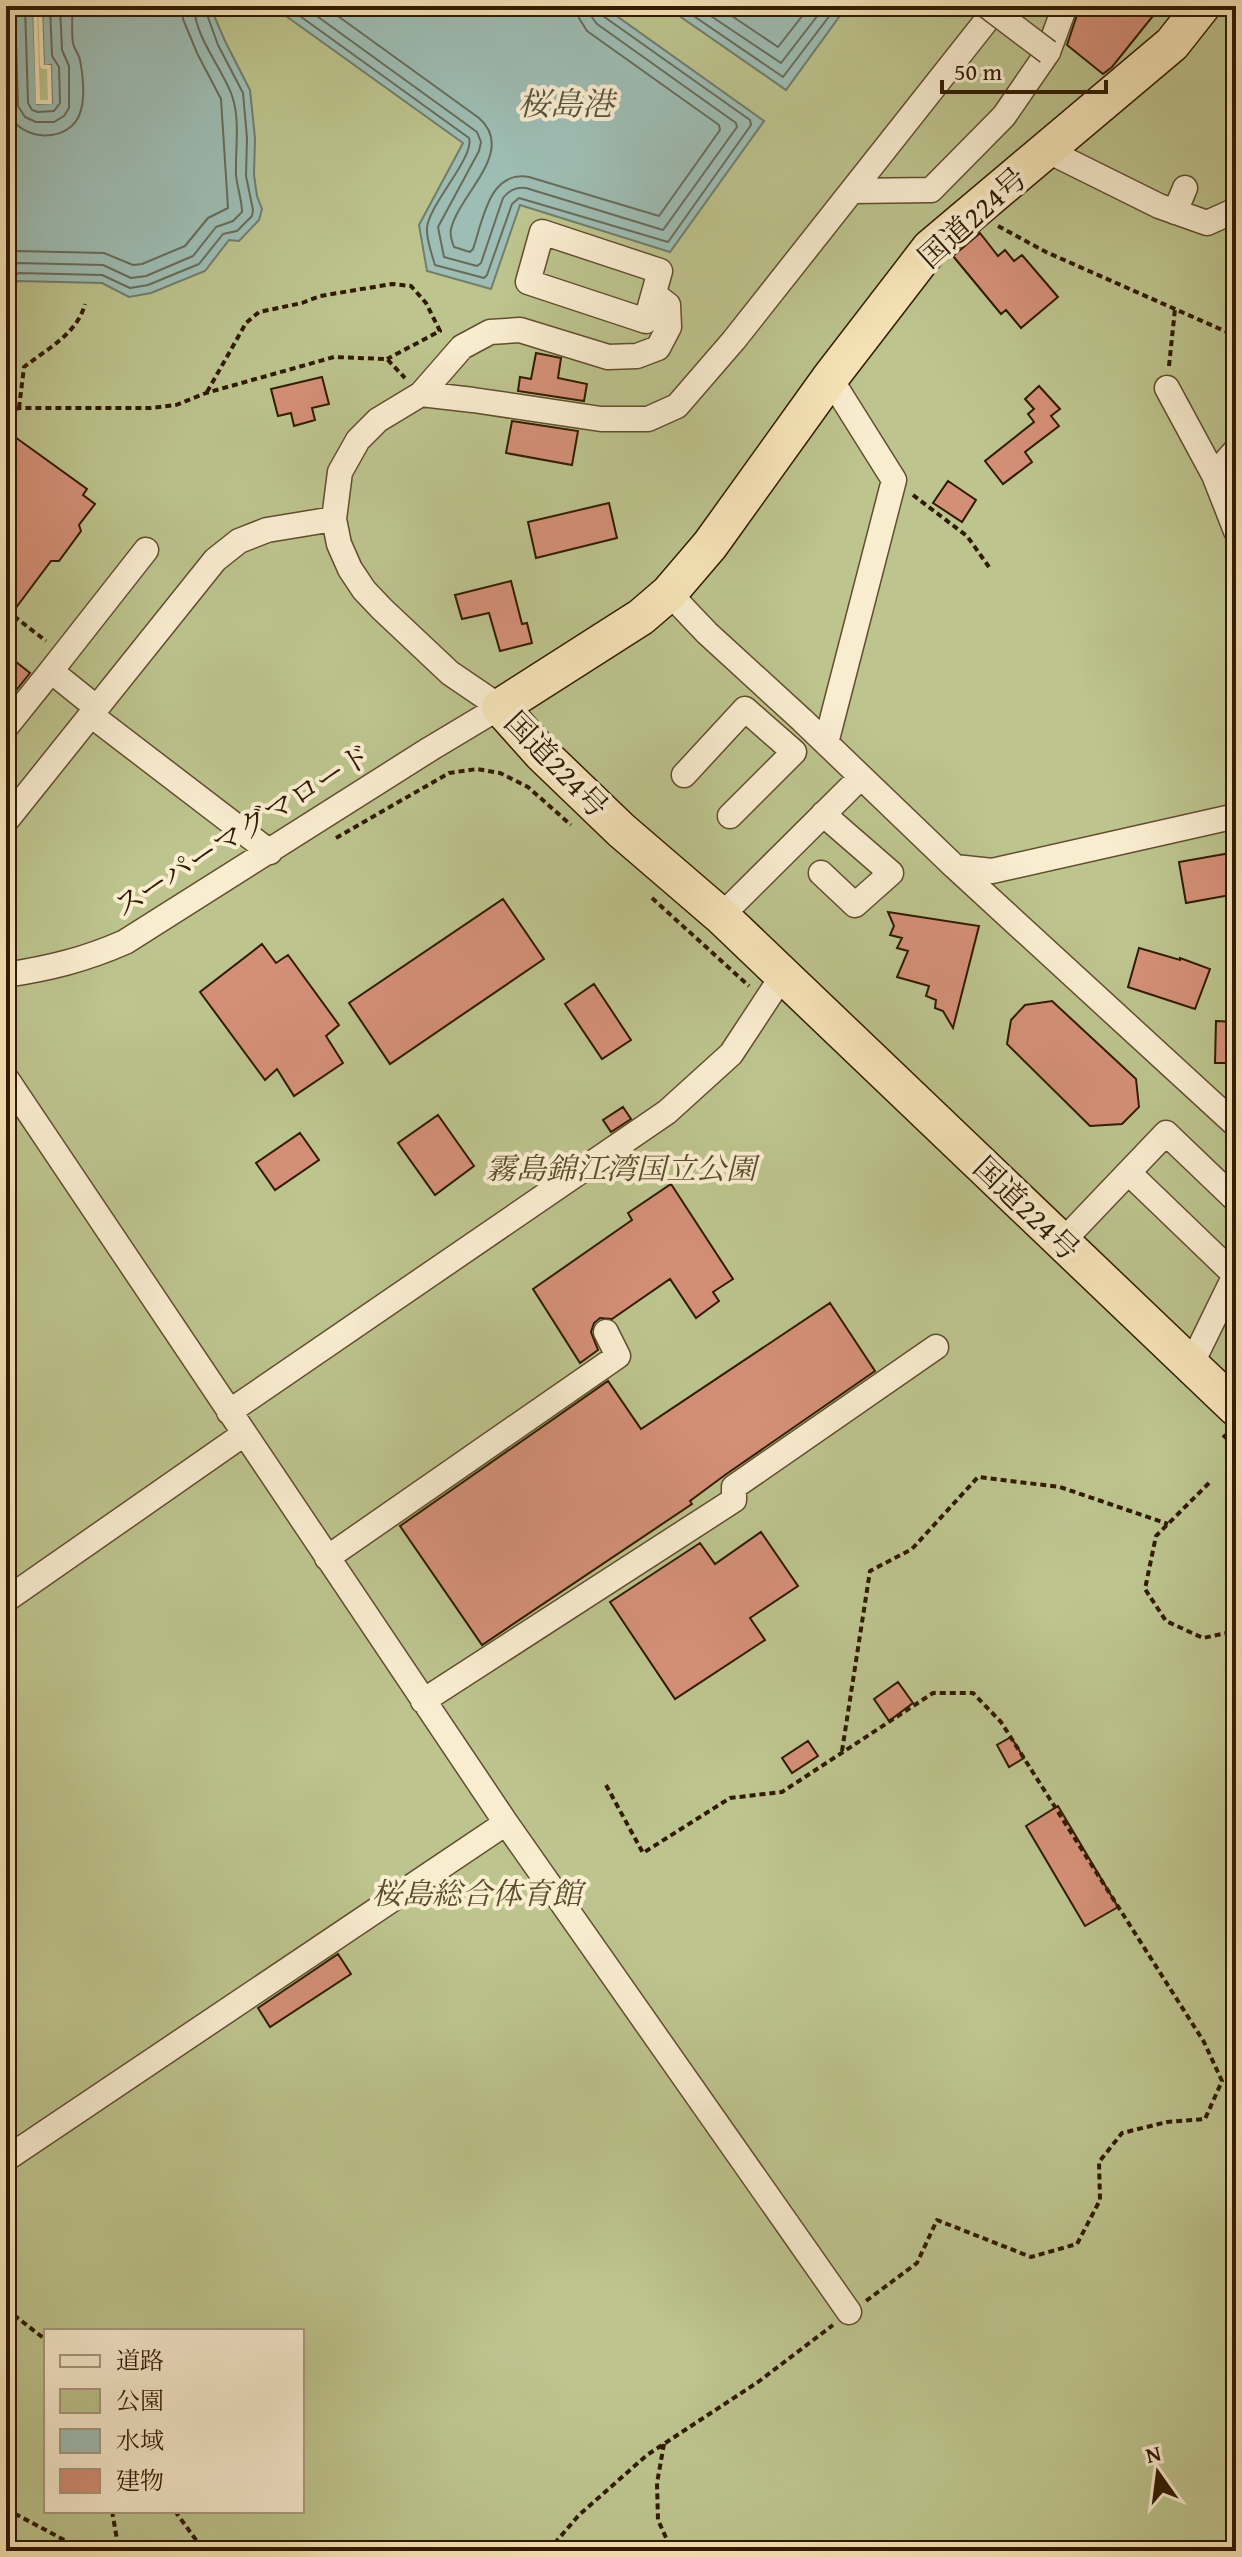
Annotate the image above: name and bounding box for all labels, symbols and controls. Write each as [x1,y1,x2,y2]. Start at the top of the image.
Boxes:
scale bar [942,44,1106,94]
text: 50 m [954,54,1002,89]
water label: 桜島港 [518,80,618,127]
street label: 国道224号 [908,156,1036,278]
street label: 国道224号 [495,701,619,827]
street label: スーパーマグマロード [104,733,380,927]
park label: 霧島錦江湾国立公園 [486,1146,761,1190]
street label: 国道224号 [964,1146,1090,1270]
park label: 桜島総合体育館 [372,1871,587,1915]
legend [44,2329,304,2513]
text: 道路 [116,2343,164,2378]
text: 公園 [116,2383,164,2418]
text: 水域 [116,2423,164,2458]
north arrow [1118,2433,1198,2513]
text: N [1142,2436,1164,2471]
text: 建物 [116,2463,164,2498]

